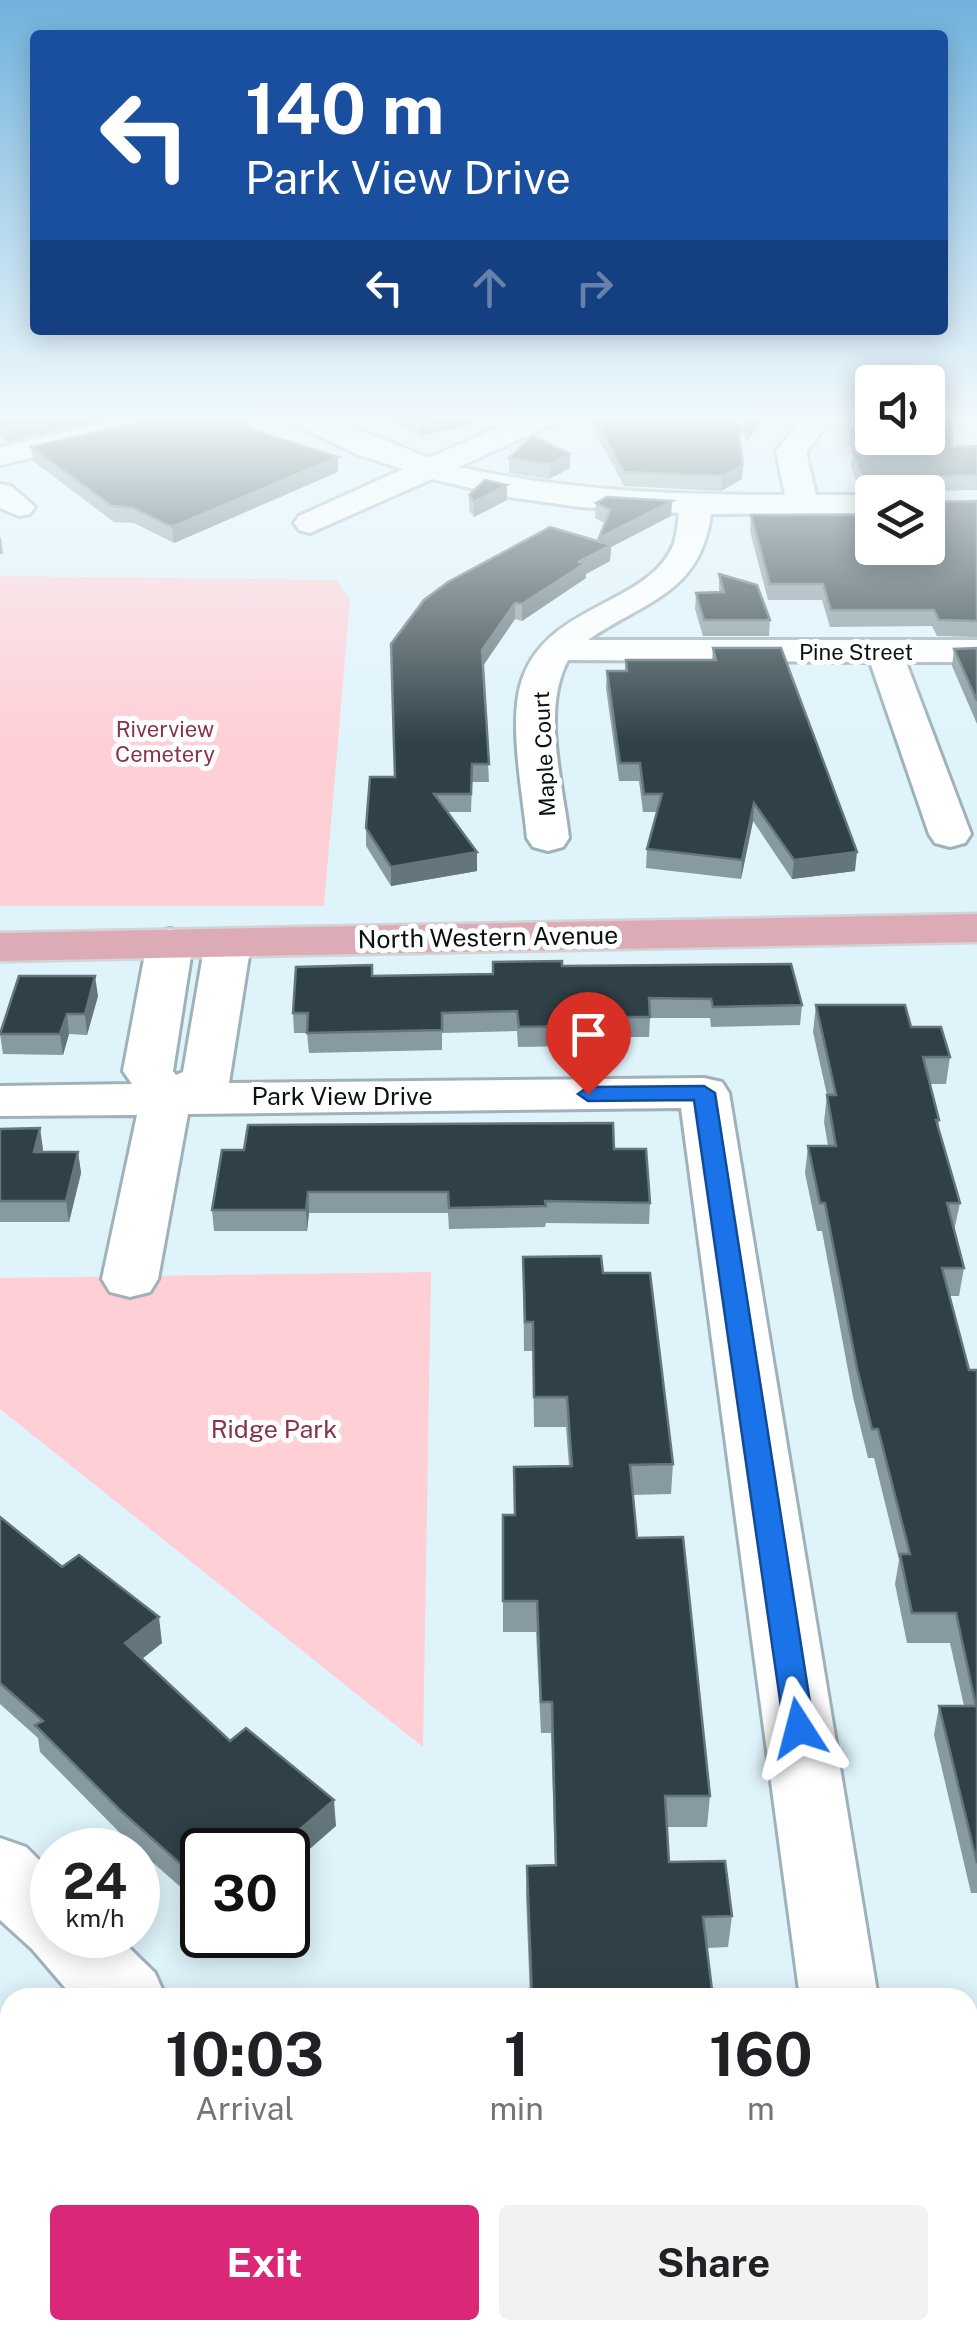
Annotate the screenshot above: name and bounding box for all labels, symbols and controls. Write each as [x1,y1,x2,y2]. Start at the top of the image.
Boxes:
text: 140 m [245,67,444,150]
icon: left [80,70,210,200]
text: Park View Drive [245,151,571,204]
icon: left [357,260,412,315]
icon: ahead [462,260,517,315]
icon: right [567,260,622,315]
map controls [855,365,945,565]
button: sound [855,365,945,455]
button: layers [855,475,945,565]
street label: Pine Street [799,639,913,665]
street label: Maple Court [528,691,560,817]
park label: Riverview Cemetery [115,716,215,767]
street label: North Western Avenue [357,920,619,954]
pin [546,992,631,1095]
icon: arrive [561,1007,616,1062]
street label: Park View Drive [251,1081,433,1111]
park label: Ridge Park [211,1414,337,1444]
position arrow [747,1676,851,1780]
speed limit sign: 30 [180,1828,310,1958]
text: 24 [63,1851,127,1910]
text: km/h [66,1903,124,1933]
text: 10:03 [165,2019,324,2090]
text: 1 [504,2019,529,2090]
text: 160 [709,2019,813,2090]
text: Arrival [195,2090,294,2127]
text: min [489,2090,544,2127]
text: m [747,2090,775,2127]
button: Exit [50,2205,479,2320]
button: Share [499,2205,928,2320]

